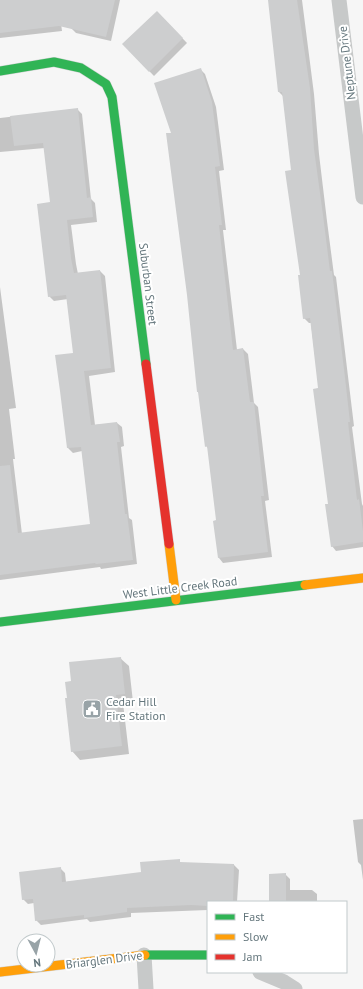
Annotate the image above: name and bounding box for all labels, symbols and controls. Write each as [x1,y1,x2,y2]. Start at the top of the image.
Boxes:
street label: Neptune Drive [335,25,358,101]
street label: Suburban Street [136,242,161,326]
street label: West Little Creek Road [122,573,238,602]
place label: Cedar Hill Fire Station [106,694,165,723]
public building icon: Cedar Hill Fire Station [81,698,103,720]
legend [207,901,347,973]
text: Fast [243,909,264,924]
text: Slow [243,929,268,944]
north arrow [16,933,56,973]
street label: Briarglen Drive [65,947,143,972]
text: Jam [242,949,262,964]
text: N [33,956,42,970]

